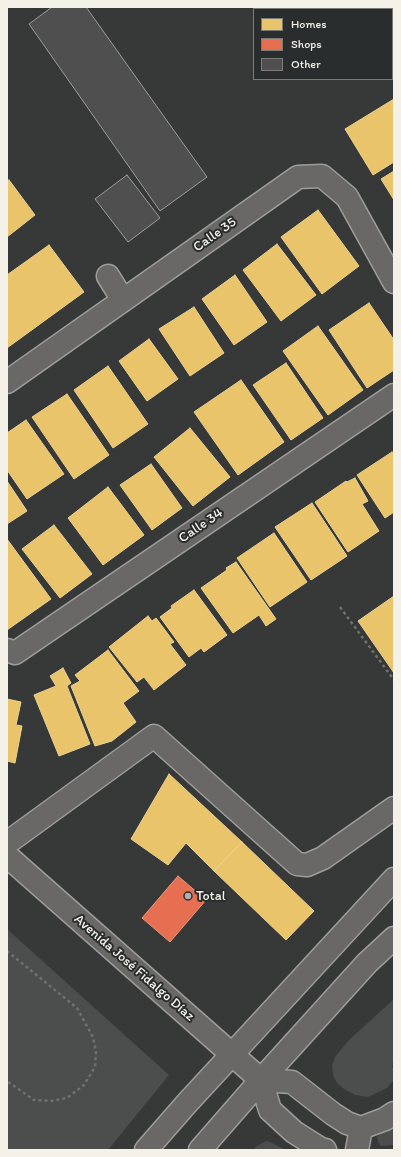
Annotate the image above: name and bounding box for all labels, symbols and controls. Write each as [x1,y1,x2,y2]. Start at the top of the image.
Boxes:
legend [253,8,393,80]
text: Homes [291,17,327,31]
text: Shops [291,37,322,51]
text: Other [291,57,321,71]
street label: Calle 35 [190,214,240,256]
street label: Calle 34 [176,505,226,547]
place label: Total [196,888,226,904]
marker: Total [183,891,193,901]
street label: Avenida José Fidalgo Díaz [70,911,198,1025]

